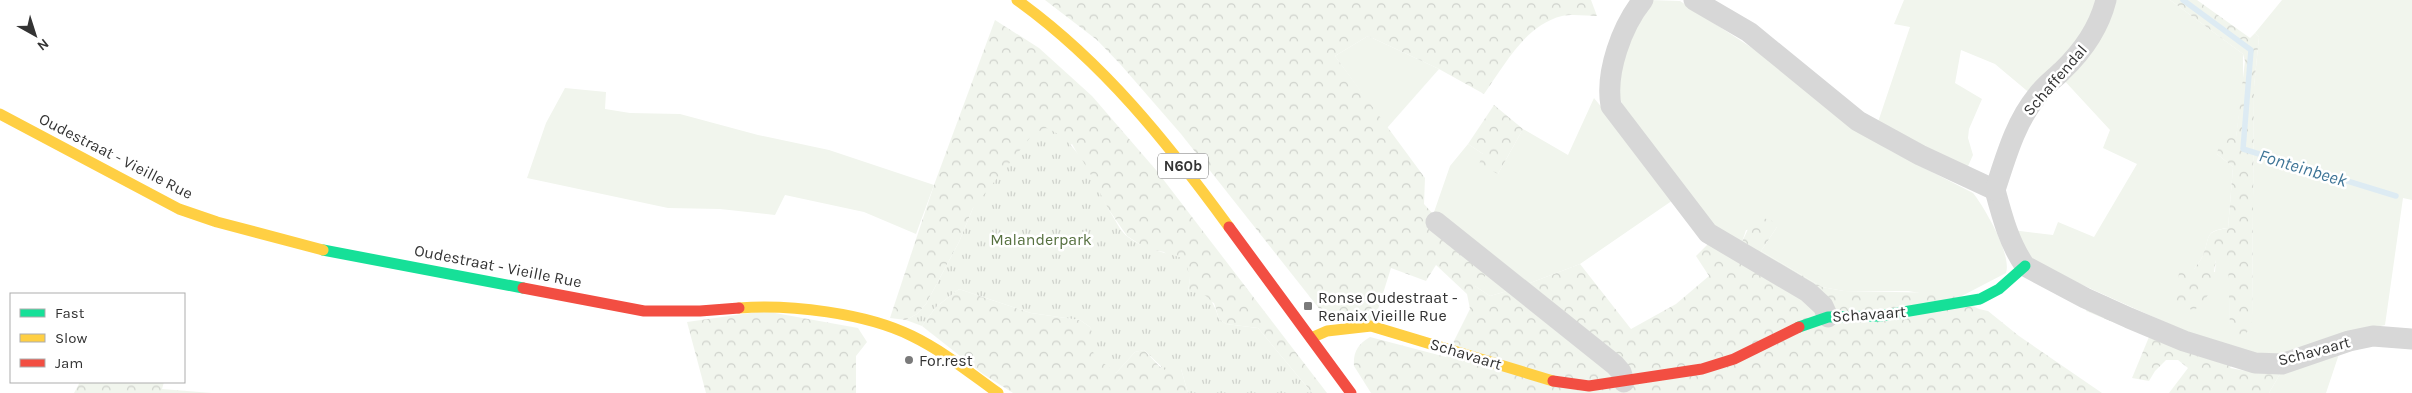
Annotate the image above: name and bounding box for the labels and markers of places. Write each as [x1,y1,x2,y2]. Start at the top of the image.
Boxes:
place label: Ronse Oudestraat - Renaix Vieille Rue [1318,288,1458,325]
marker: Ronse Oudestraat - Renaix Vieille Rue [1302,300,1314,312]
place label: For.rest [919,351,973,370]
marker: For.rest [903,354,915,366]

